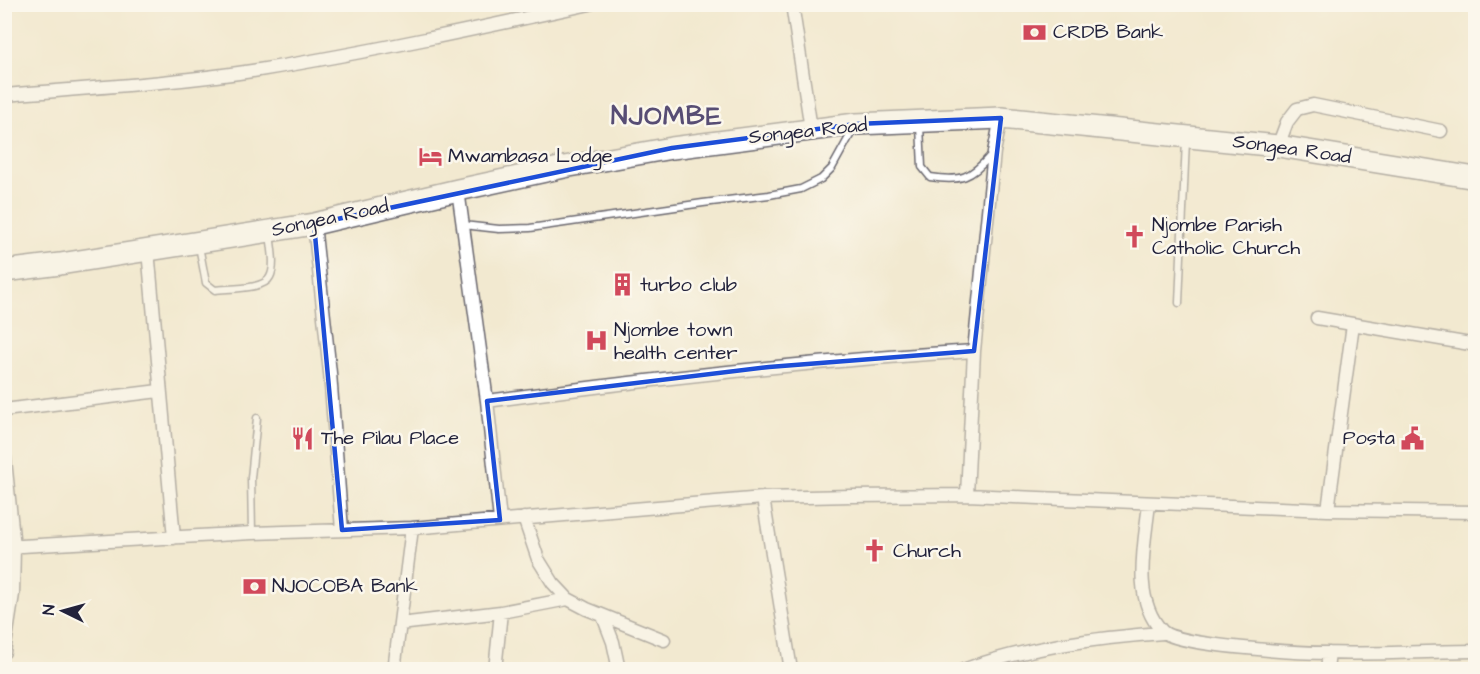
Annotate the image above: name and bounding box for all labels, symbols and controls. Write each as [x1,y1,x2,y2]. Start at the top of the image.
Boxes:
place label: CRDB Bank [1053,18,1163,46]
bank icon: CRDB Bank [1022,19,1048,45]
district label: NJOMBE [611,98,723,134]
street label: Songea Road [747,111,869,152]
street label: Songea Road [1231,127,1353,172]
place label: Mwambasa Lodge [448,142,613,171]
hotel icon: Mwambasa Lodge [417,143,443,169]
street label: Songea Road [269,192,391,245]
place label: Njombe Parish Catholic Church [1152,211,1300,262]
church icon: Njombe Parish Catholic Church [1121,223,1147,249]
place label: turbo club [640,271,737,299]
building icon: turbo club [609,272,635,298]
place label: Njombe town health center [614,316,737,367]
hospital icon: Njombe town health center [583,328,609,354]
place label: The Pilau Place [321,424,459,452]
place label: Posta [1343,424,1395,452]
restaurant icon: The Pilau Place [290,425,316,451]
public building icon: Posta [1400,425,1426,451]
place label: Church [893,537,961,565]
church icon: Church [862,538,888,564]
place label: NJOCOBA Bank [272,572,418,600]
bank icon: NJOCOBA Bank [241,573,267,599]
north arrow [33,581,93,641]
text: N [38,604,60,616]

